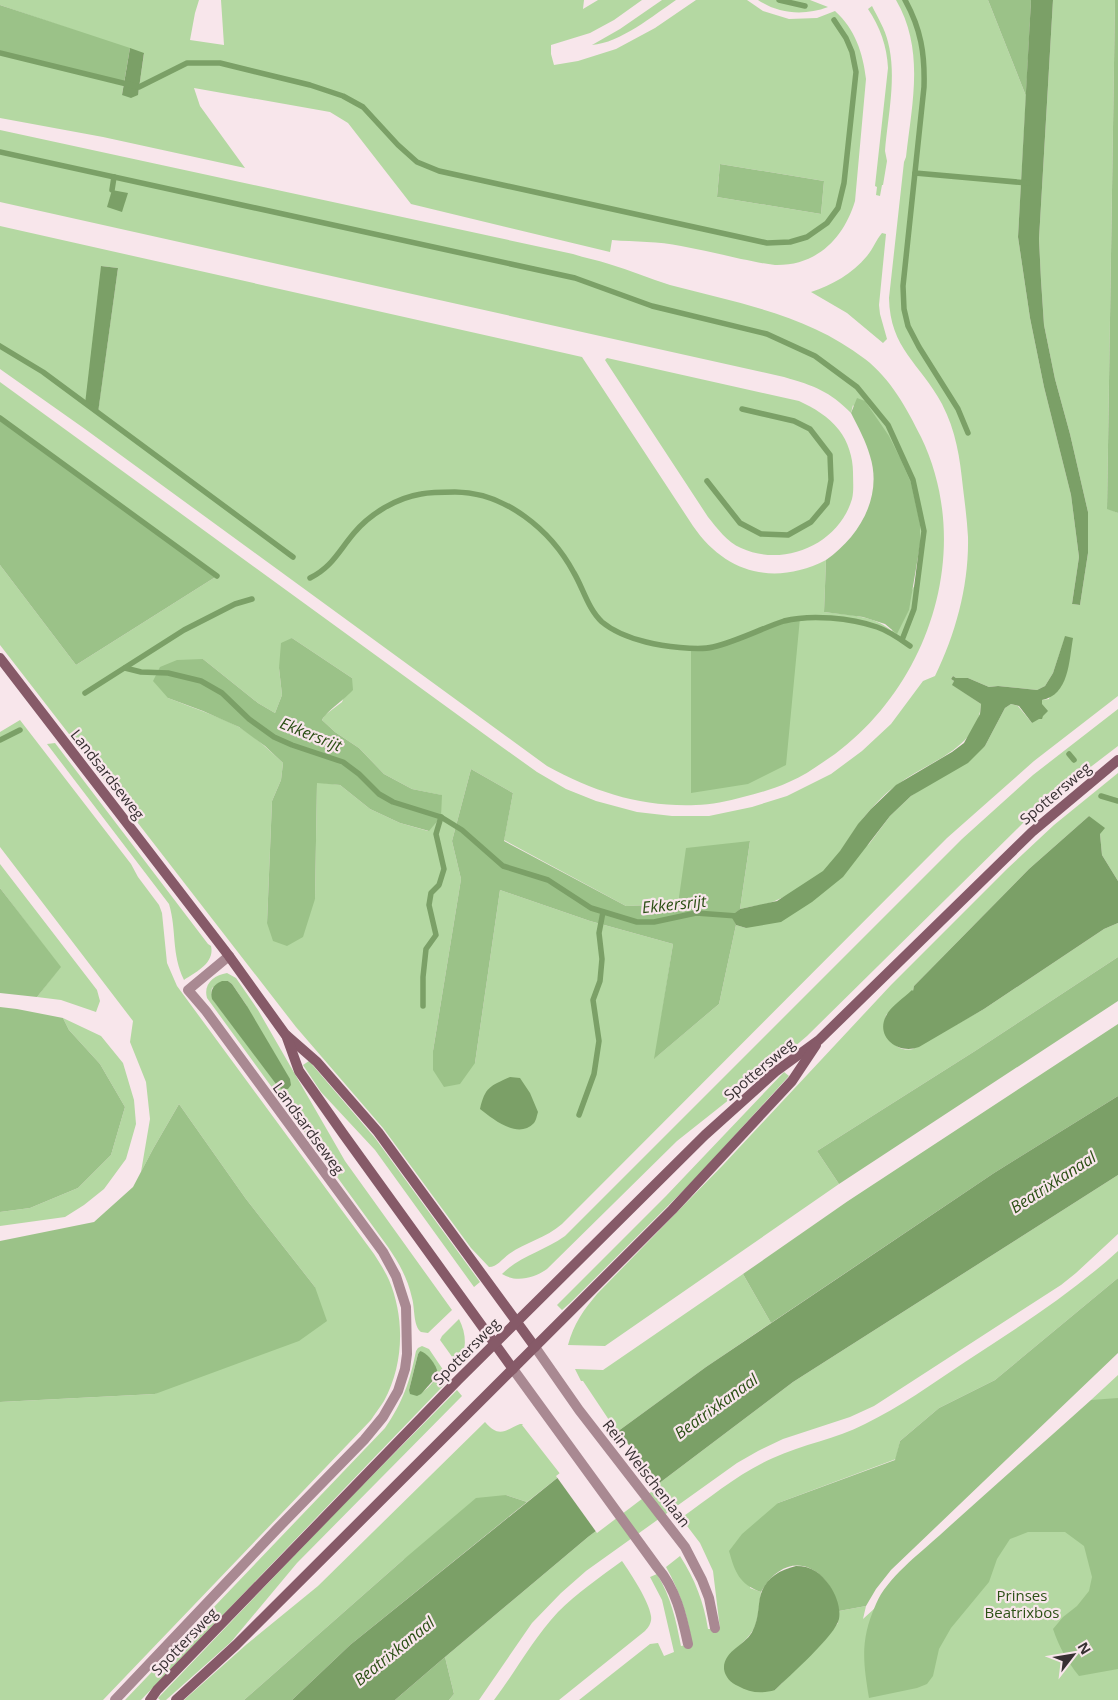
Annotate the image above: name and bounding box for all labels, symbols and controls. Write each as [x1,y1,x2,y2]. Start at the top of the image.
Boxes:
water label: Ekkersrijt [277,712,346,757]
street label: Landsardseweg [67,725,149,823]
street label: Spottersweg [1015,757,1095,829]
water label: Ekkersrijt [641,890,708,918]
street label: Spottersweg [719,1033,799,1105]
street label: Landsardseweg [269,1078,349,1178]
water label: Beatrixkanaal [1006,1146,1101,1218]
street label: Spottersweg [428,1313,504,1389]
water label: Beatrixkanaal [670,1368,763,1444]
street label: Rein Welschenlaan [599,1415,695,1531]
park label: Prinses Beatrixbos [985,1585,1059,1622]
street label: Spottersweg [147,1603,221,1679]
water label: Beatrixkanaal [349,1611,440,1690]
north arrow [1048,1630,1098,1680]
text: N [1073,1638,1096,1658]

